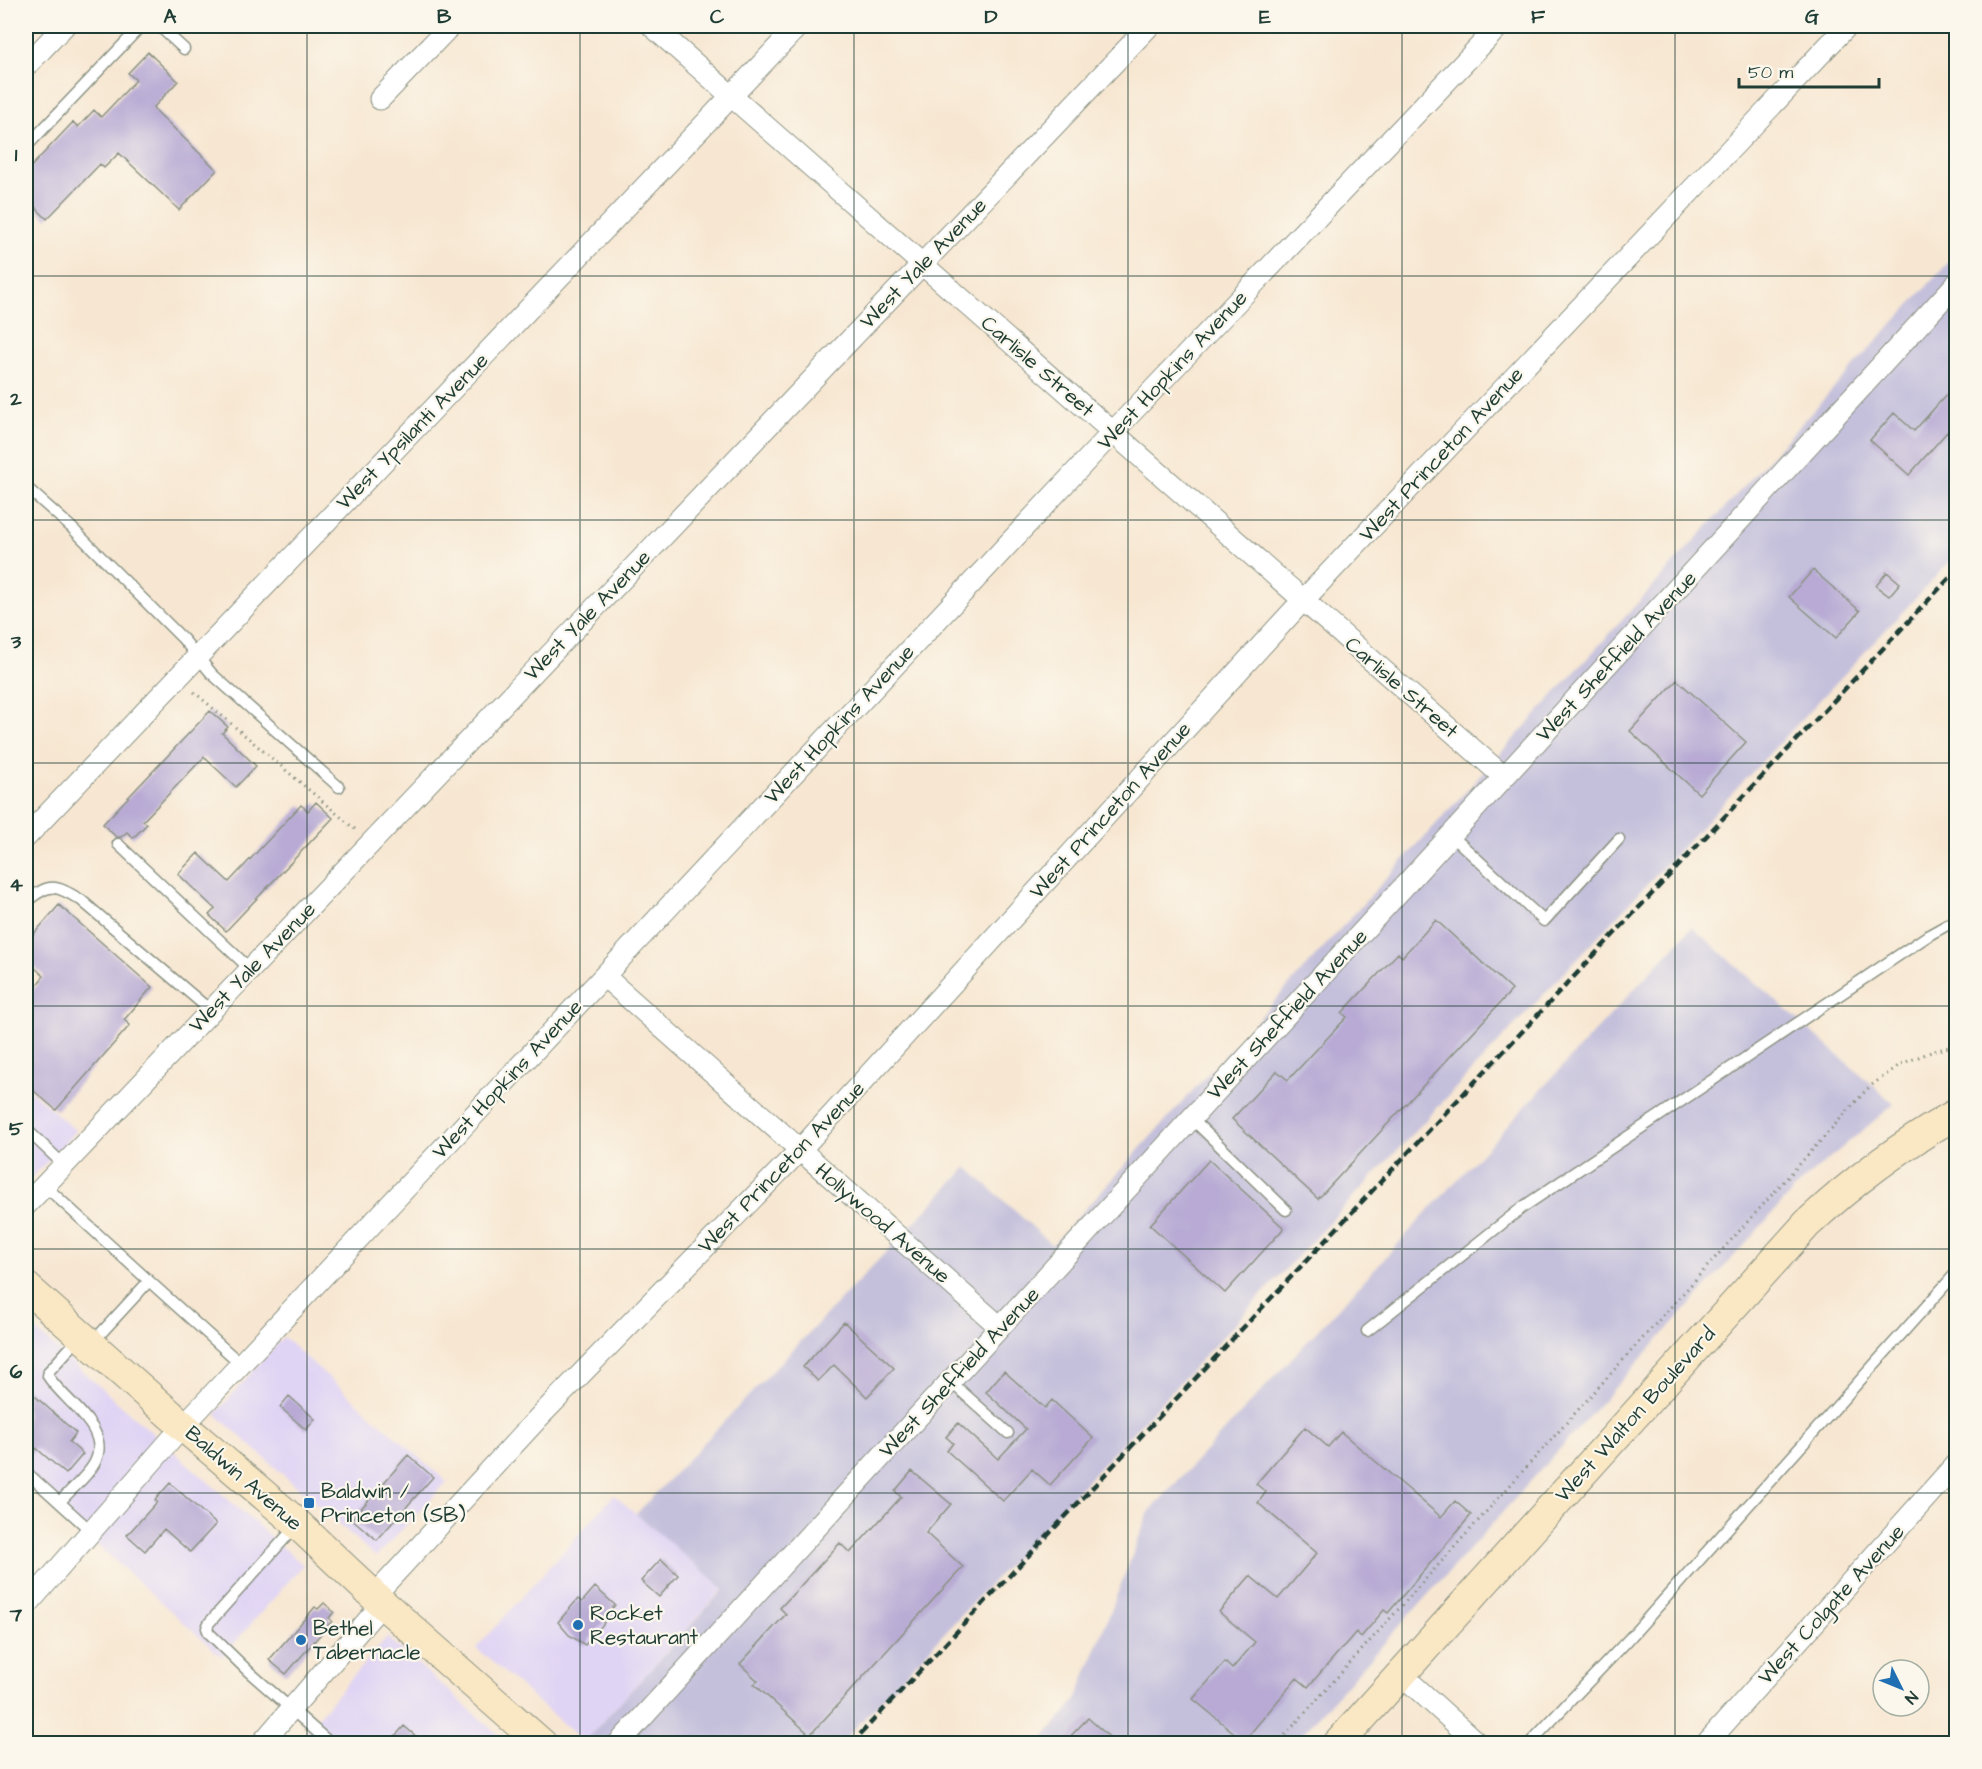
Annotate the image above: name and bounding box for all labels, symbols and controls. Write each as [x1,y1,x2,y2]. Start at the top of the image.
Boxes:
text: A [164,3,177,31]
text: B [437,3,452,31]
text: C [710,3,725,31]
text: D [985,3,998,31]
text: E [1259,3,1271,31]
text: F [1531,3,1546,31]
text: G [1805,3,1819,31]
scale bar [1739,51,1878,89]
text: 50 m [1748,60,1793,85]
text: 1 [15,141,18,169]
street label: West Yale Avenue [853,191,993,335]
street label: West Hopkins Avenue [1091,284,1255,457]
street label: Carlisle Street [975,309,1101,424]
street label: West Ypsilanti Avenue [330,346,496,517]
street label: West Princeton Avenue [1353,361,1530,548]
text: 2 [9,385,22,413]
street label: West Yale Avenue [517,543,657,687]
street label: West Sheffield Avenue [1529,565,1703,748]
text: 3 [10,628,22,656]
street label: Carlisle Street [1339,630,1465,745]
street label: West Hopkins Avenue [758,638,922,811]
street label: West Princeton Avenue [1023,715,1198,905]
text: 4 [9,871,23,899]
street label: West Yale Avenue [182,895,322,1039]
street label: West Sheffield Avenue [1200,923,1374,1106]
street label: West Hopkins Avenue [426,993,590,1166]
street label: West Princeton Avenue [691,1075,871,1260]
text: 5 [9,1115,24,1143]
street label: Hollywood Avenue [807,1156,957,1292]
street label: West Sheffield Avenue [872,1281,1046,1464]
street label: West Walton Boulevard [1548,1320,1722,1509]
text: 6 [10,1358,23,1386]
street label: Baldwin Avenue [179,1419,309,1538]
place label: Baldwin / Princeton (SB) [321,1477,466,1530]
marker: Baldwin / Princeton (SB) [302,1496,316,1510]
street label: West Colgate Avenue [1751,1518,1913,1692]
place label: Rocket Restaurant [590,1599,698,1652]
text: 7 [9,1601,23,1629]
place label: Bethel Tabernacle [313,1614,421,1667]
marker: Rocket Restaurant [571,1618,585,1632]
marker: Bethel Tabernacle [294,1633,308,1647]
north arrow [1871,1658,1931,1718]
text: N [1900,1686,1923,1709]

